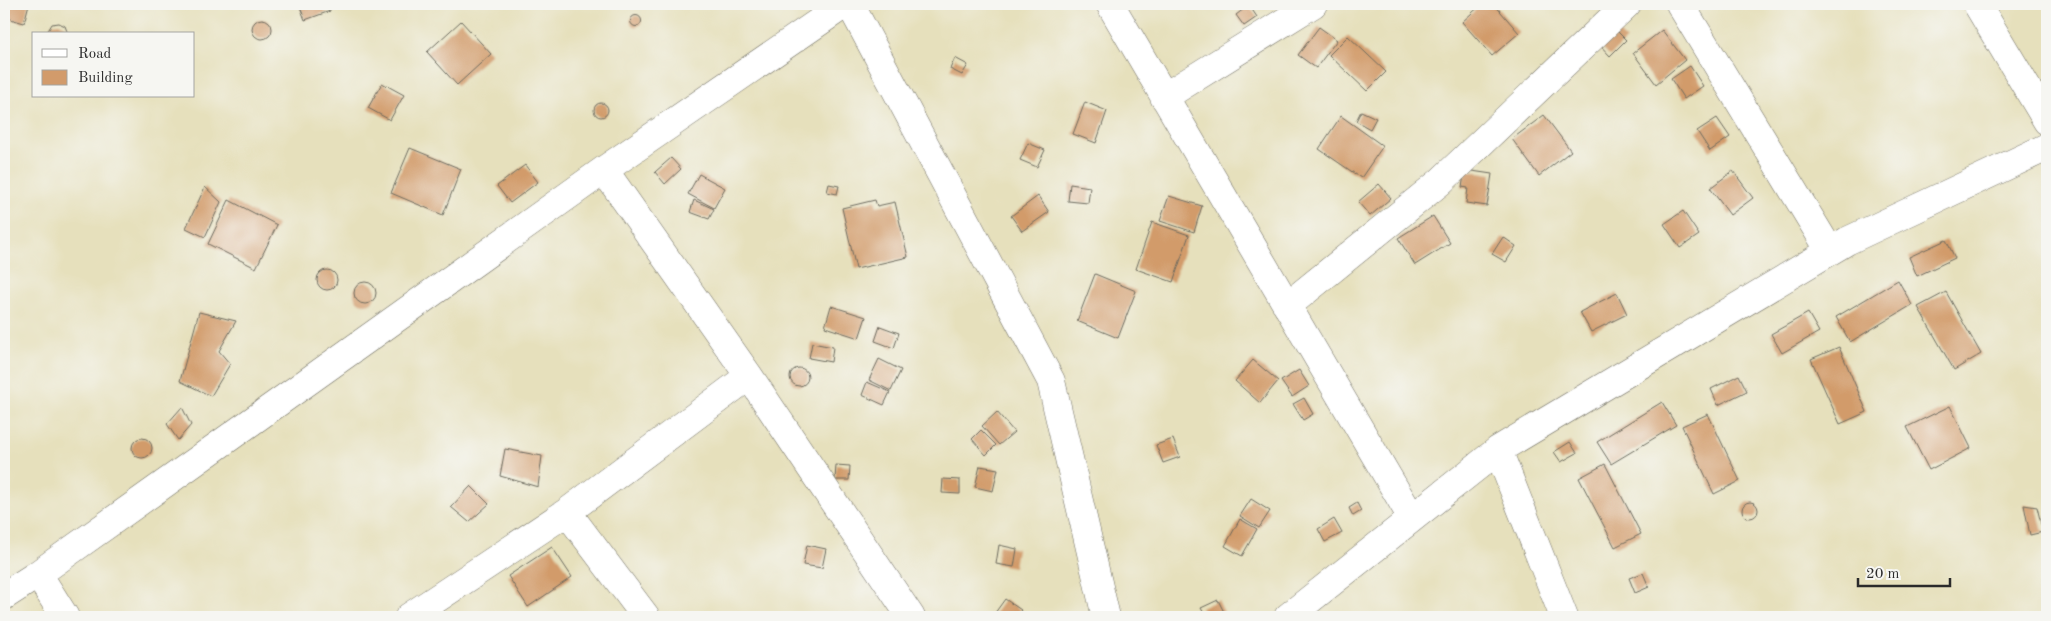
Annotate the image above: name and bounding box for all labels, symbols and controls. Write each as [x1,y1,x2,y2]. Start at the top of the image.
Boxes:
legend [32,32,195,98]
text: Road [78,47,112,62]
text: Building [78,71,133,86]
scale bar [1858,556,1951,588]
text: 20 m [1866,567,1900,582]

